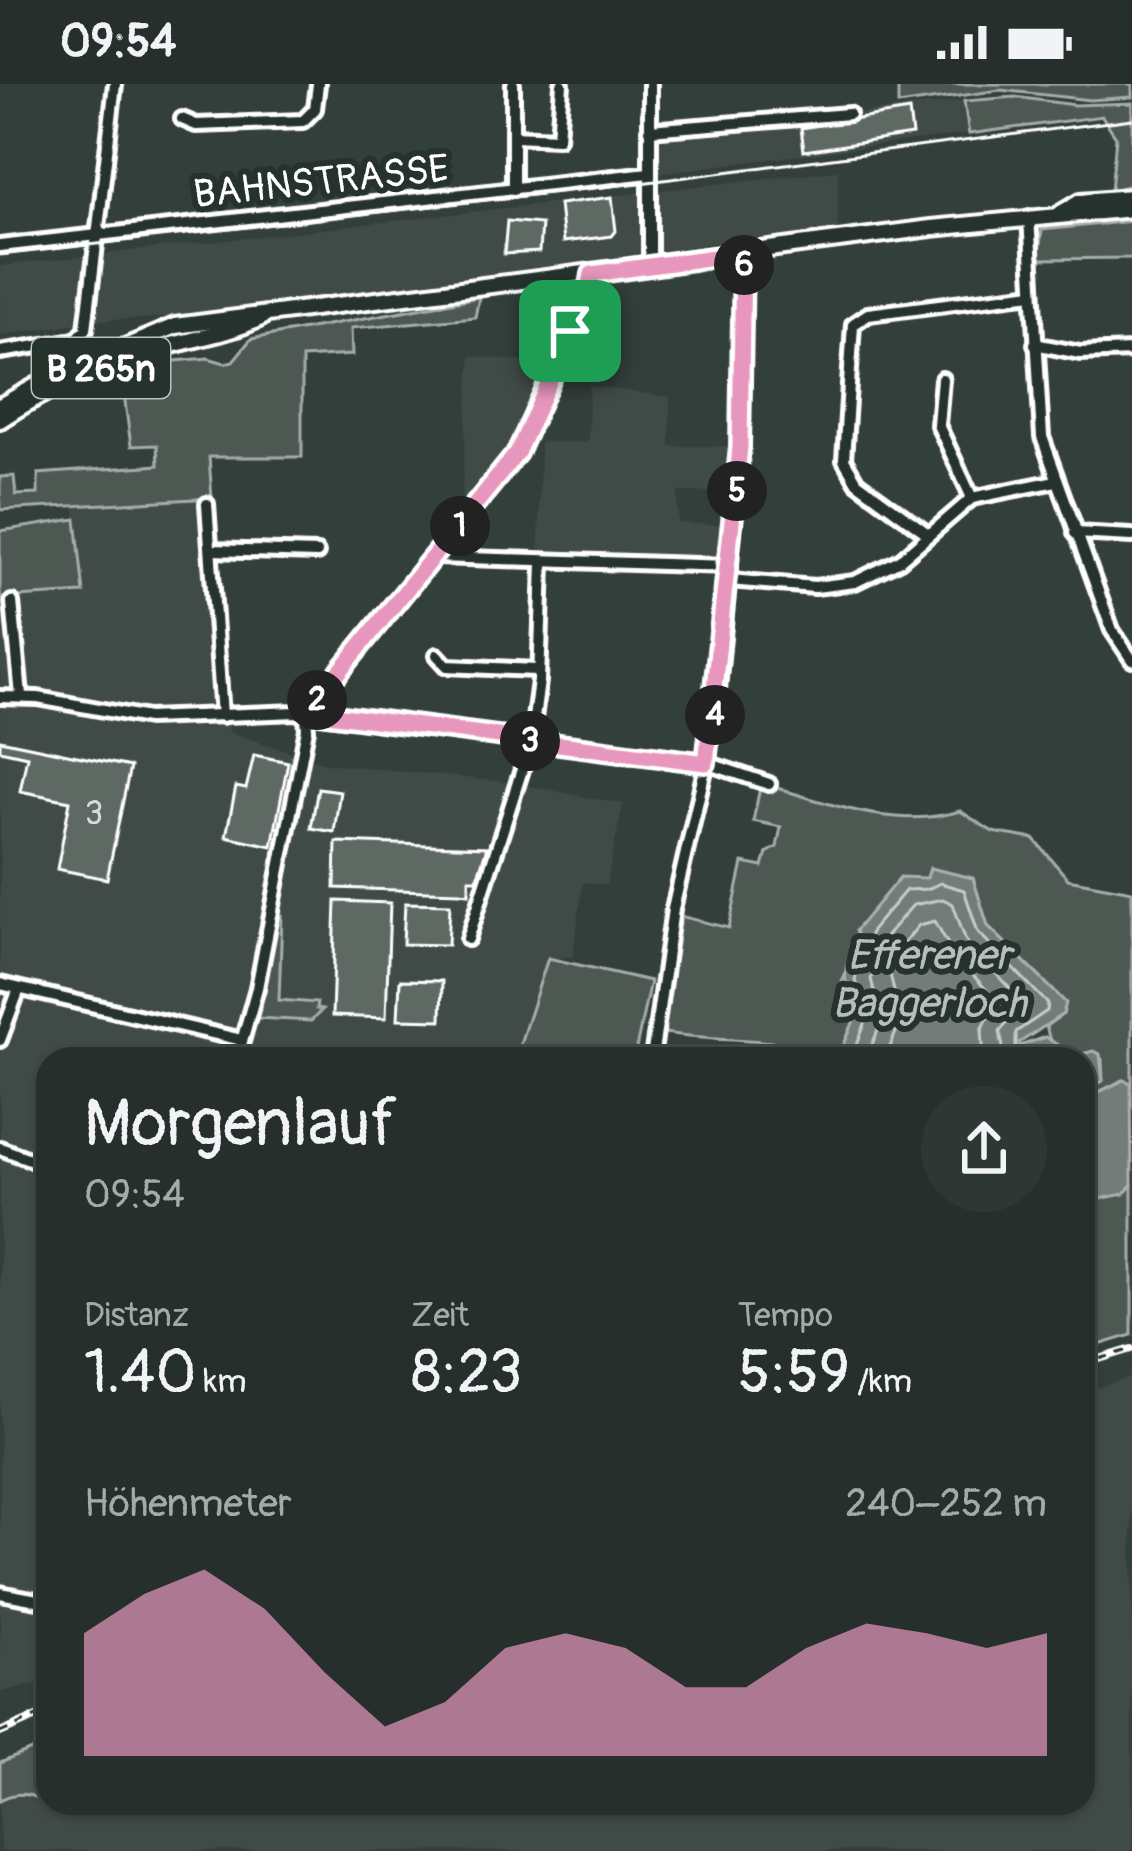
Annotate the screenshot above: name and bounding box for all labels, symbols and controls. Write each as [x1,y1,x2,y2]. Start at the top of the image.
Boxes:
text: 09:54 [60,14,176,70]
street label: BAHNSTRASSE [191,144,451,219]
pin: 6 [714,235,774,295]
text: 6 [734,244,754,285]
pin [519,280,621,382]
icon: arrive [537,298,603,364]
road number: B 265n [32,338,170,398]
pin: 5 [707,461,767,521]
text: 5 [728,470,746,511]
pin: 1 [430,496,490,556]
text: 1 [454,505,466,546]
pin: 2 [287,670,347,730]
text: 2 [308,679,326,720]
pin: 4 [685,685,745,745]
text: 4 [705,694,725,735]
pin: 3 [500,711,560,771]
text: 3 [521,720,539,761]
house number: 3 [85,793,103,834]
water label: Efferener Baggerloch [832,930,1029,1030]
text: Morgenlauf [84,1083,397,1166]
button: share [921,1086,1047,1212]
text: 09:54 [84,1170,185,1219]
text: Distanz [84,1295,189,1336]
text: Zeit [411,1295,469,1336]
text: Tempo [738,1295,833,1336]
text: 1.40 [84,1336,196,1411]
text: 8:23 [411,1336,522,1411]
text: 5:59 [738,1336,850,1411]
text: km [196,1361,247,1402]
text: /km [850,1361,912,1402]
text: Höhenmeter [84,1479,292,1528]
text: 240–252 m [845,1479,1047,1528]

